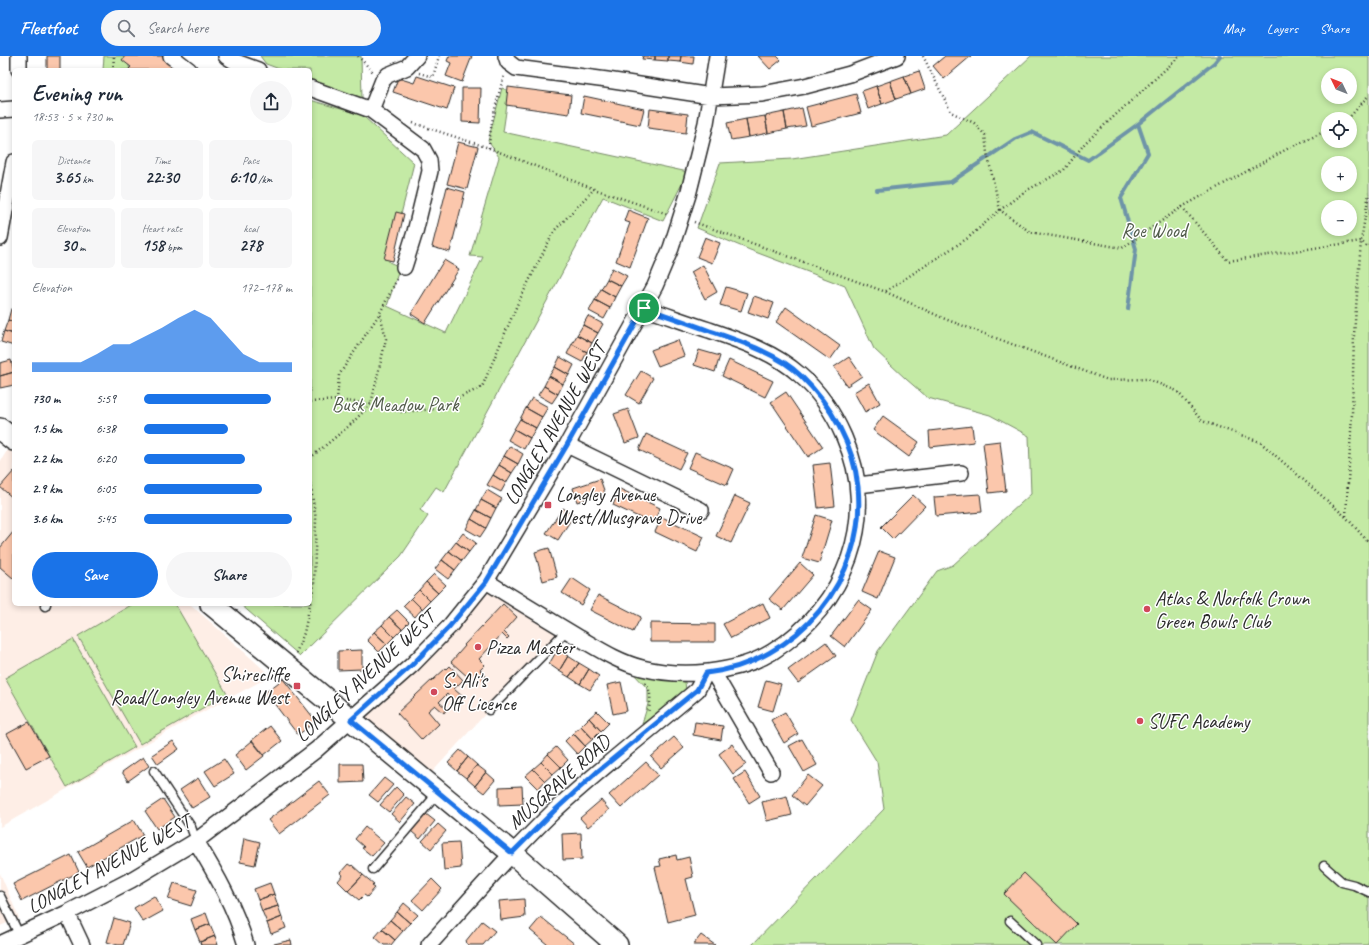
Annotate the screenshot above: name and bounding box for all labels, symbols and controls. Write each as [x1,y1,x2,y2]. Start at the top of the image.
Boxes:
search box [101,10,381,46]
text: Fleetfoot [20,16,77,40]
icon: search [115,17,137,39]
text: Search here [147,19,208,38]
text: Map [1223,20,1245,37]
text: Layers [1267,20,1298,37]
text: Share [1320,20,1349,37]
north arrow [1321,68,1357,104]
map controls [1321,68,1357,236]
text: Evening run [32,80,122,108]
button: share [250,81,292,123]
text: 18:53 · 5 × 730 m [32,109,113,125]
button: locate [1321,112,1357,148]
text: Distance [57,153,90,167]
text: Time [154,153,170,167]
text: Pace [242,153,259,167]
button: + [1321,156,1357,192]
text: 3.65 [53,167,80,188]
text: 22:30 [145,167,179,188]
text: 6:10 [229,167,255,188]
text: km [80,172,93,186]
text: /km [255,172,273,186]
button: − [1321,200,1357,236]
park label: Roe Wood [1121,218,1190,243]
text: Elevation [56,221,90,235]
text: Heart rate [142,221,182,235]
text: kcal [243,221,258,235]
text: 30 [61,235,77,256]
text: 158 [142,235,164,256]
text: 278 [239,235,262,256]
text: m [77,240,85,254]
text: bpm [164,240,182,254]
text: Elevation [32,280,72,296]
text: 172–178 m [241,280,292,296]
pin [627,291,661,325]
icon: arrive [633,297,655,319]
street label: LONGLEY AVENUE WEST [498,335,613,509]
text: 730 m [32,391,60,407]
text: 5:59 [96,391,116,407]
park label: Busk Meadow Park [332,392,460,417]
text: 1.5 km [32,421,62,437]
text: 6:38 [96,421,116,437]
text: 2.2 km [32,451,62,467]
text: 6:20 [96,451,116,467]
text: 2.9 km [32,481,62,497]
text: 6:05 [96,481,116,497]
place label: Longley Avenue West/Musgrave Drive [556,482,703,530]
marker: Longley Avenue West/Musgrave Drive [543,500,553,510]
text: 3.6 km [32,511,63,527]
text: 5:45 [96,511,116,527]
button: Save [32,552,158,598]
button: Share [166,552,292,598]
place label: Atlas & Norfolk Crown Green Bowls Club [1155,586,1310,634]
street label: LONGLEY AVENUE WEST [290,602,443,747]
marker: Atlas & Norfolk Crown Green Bowls Club [1142,604,1152,614]
place label: Pizza Master [486,635,576,660]
marker: Pizza Master [473,642,483,652]
place label: Shirecliffe Road/Longley Avenue West [110,662,291,710]
place label: S. Ali's Off Licence [442,668,517,716]
marker: Shirecliffe Road/Longley Avenue West [292,681,302,691]
marker: S. Ali's Off Licence [429,687,439,697]
place label: SUFC Academy [1148,709,1252,734]
marker: SUFC Academy [1135,716,1145,726]
street label: MUSGRAVE ROAD [503,728,617,835]
street label: LONGLEY AVENUE WEST [23,807,198,919]

